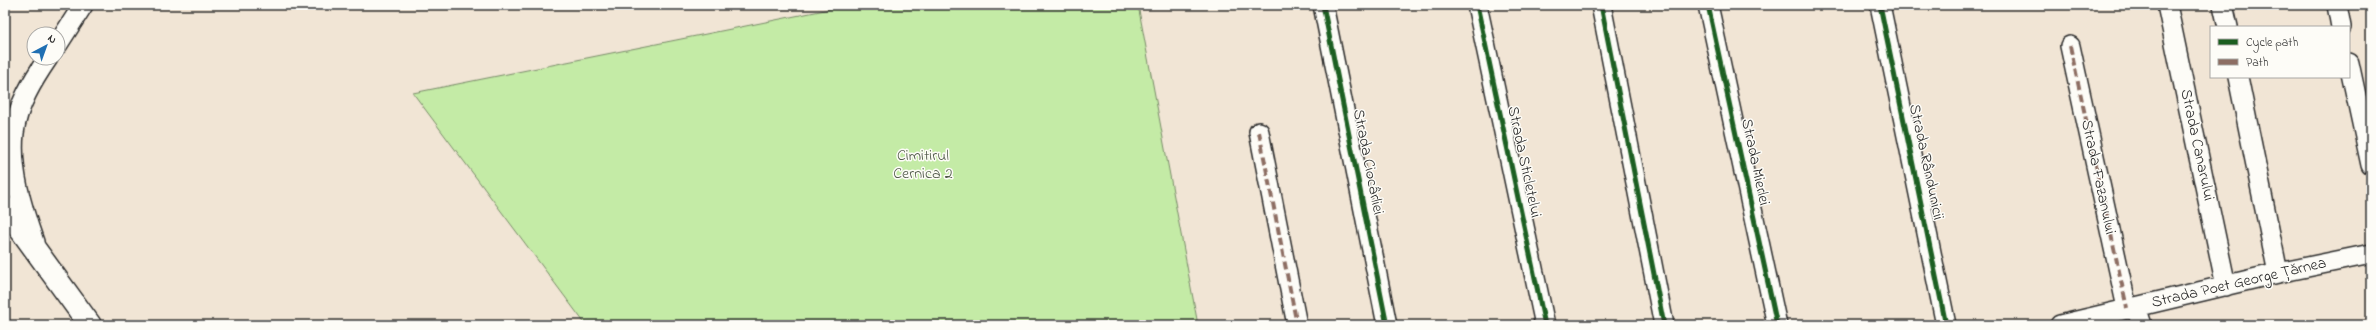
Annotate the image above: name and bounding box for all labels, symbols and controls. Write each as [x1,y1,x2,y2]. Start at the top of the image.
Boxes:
north arrow [26,26,66,66]
legend [2210,26,2350,78]
text: N [44,31,60,48]
text: Cycle path [2246,34,2298,53]
text: Path [2246,54,2269,72]
street label: Strada Canarului [2173,87,2221,203]
street label: Strada Rândunicii [1902,102,1950,222]
street label: Strada Sticletelui [1500,104,1548,220]
street label: Strada Ciocârliei [1346,107,1390,217]
street label: Strada Mierlei [1734,116,1776,208]
street label: Strada Fazanului [2074,117,2122,237]
park label: Cimitirul Cernica 2 [893,144,953,186]
street label: Strada Poet George Țărnea [2149,251,2329,315]

